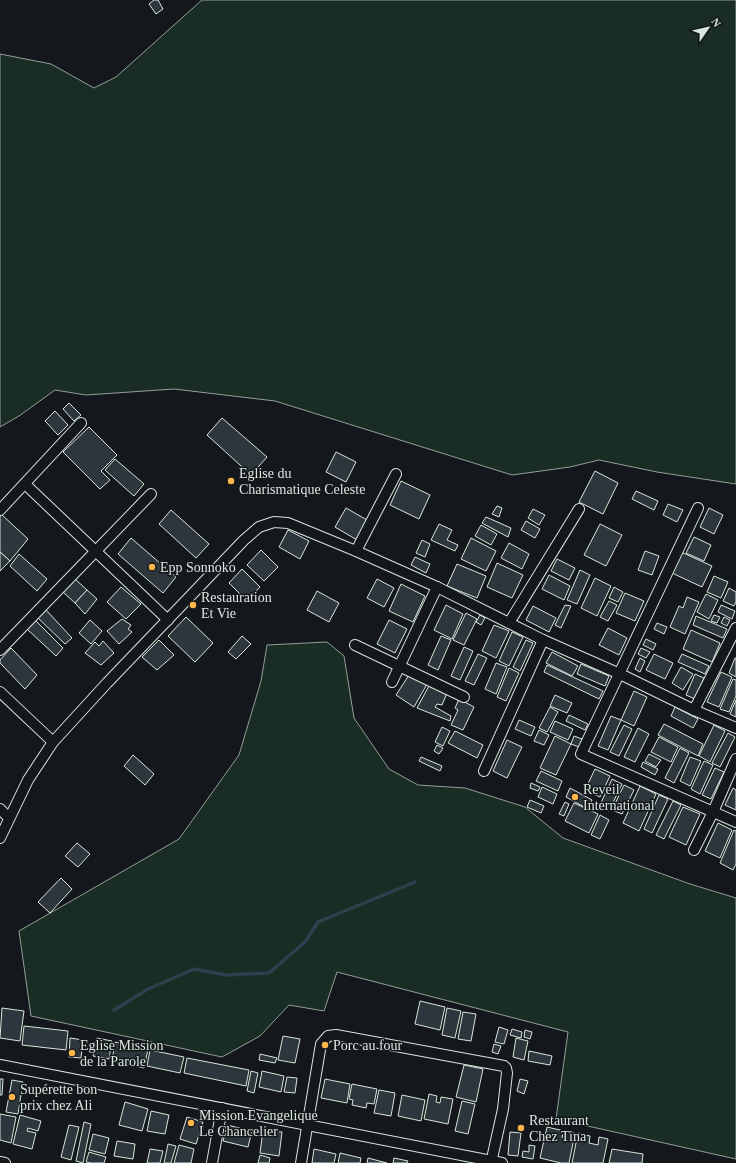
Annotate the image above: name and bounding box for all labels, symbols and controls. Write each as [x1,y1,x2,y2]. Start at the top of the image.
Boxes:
north arrow [688,8,728,48]
text: N [709,16,724,29]
place label: Eglise du Charismatique Celeste [239,466,365,497]
marker: Eglise du Charismatique Celeste [226,476,236,486]
place label: Epp Sonnoko [160,560,236,575]
marker: Epp Sonnoko [147,562,157,572]
place label: Restauration Et Vie [201,590,272,621]
marker: Restauration Et Vie [188,600,198,610]
place label: Reveil International [583,782,655,813]
marker: Reveil International [570,792,580,802]
place label: Eglise Mission de la Parole [80,1038,164,1069]
place label: Porc au four [333,1038,403,1053]
marker: Porc au four [320,1040,330,1050]
marker: Eglise Mission de la Parole [67,1048,77,1058]
place label: Supérette bon prix chez Ali [20,1082,97,1113]
marker: Supérette bon prix chez Ali [7,1092,17,1102]
place label: Mission Evangelique Le Chancelier [199,1108,318,1139]
place label: Restaurant Chez Tina [529,1113,589,1144]
marker: Mission Evangelique Le Chancelier [186,1118,196,1128]
marker: Restaurant Chez Tina [516,1123,526,1133]

